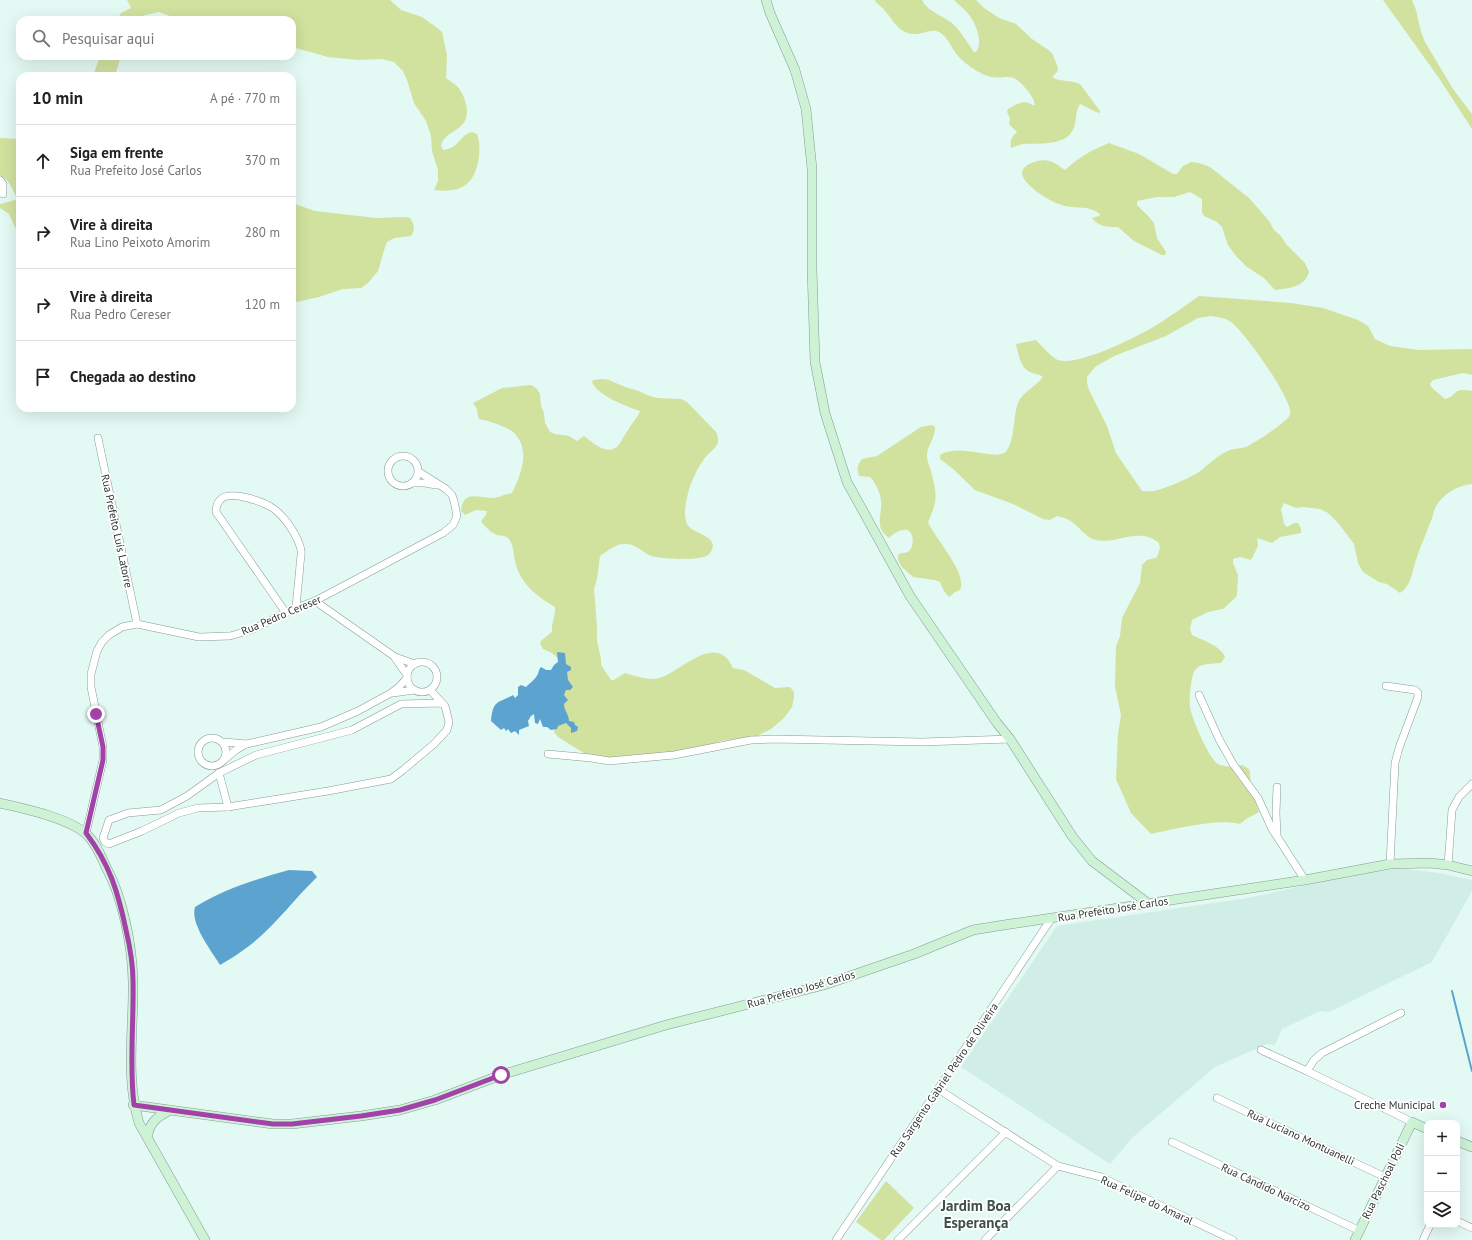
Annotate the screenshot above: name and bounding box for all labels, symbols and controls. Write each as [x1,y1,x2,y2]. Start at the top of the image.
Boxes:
search box [16,16,296,60]
icon: search [30,27,52,49]
text: Pesquisar aqui [62,29,154,48]
text: 10 min [32,87,83,109]
text: A pé · 770 m [210,90,280,107]
text: Siga em frente [70,143,163,162]
icon: ahead [32,150,54,172]
text: 370 m [245,152,280,169]
text: Rua Prefeito José Carlos [70,162,202,179]
text: Vire à direita [70,215,153,234]
icon: right [32,222,54,244]
text: 280 m [245,224,280,241]
text: Rua Lino Peixoto Amorim [70,234,210,251]
text: Vire à direita [70,287,153,306]
icon: right [32,294,54,316]
text: 120 m [245,296,280,313]
text: Rua Pedro Cereser [70,306,171,323]
icon: arrive [32,366,54,388]
text: Chegada ao destino [70,367,196,386]
street label: Rua Prefeito Luís Latorre [98,473,136,589]
street label: Rua Pedro Cereser [239,592,323,638]
route end [87,705,105,723]
street label: Rua Prefeito José Carlos [1057,893,1170,925]
street label: Rua Prefeito José Carlos [745,967,857,1011]
street label: Rua Sargento Gabriel Pedro de Oliveira [887,1000,1001,1160]
route start [492,1066,510,1084]
place label: Creche Municipal [1354,1098,1436,1112]
marker: Creche Municipal [1438,1100,1448,1110]
street label: Rua Luciano Montuanelli [1245,1106,1357,1168]
map controls [1424,1120,1460,1228]
button: + [1424,1120,1460,1156]
street label: Rua Paschoal Poli [1359,1141,1407,1221]
button: − [1424,1156,1460,1192]
street label: Rua Cândido Narcizo [1219,1160,1313,1214]
street label: Rua Felipe do Amaral [1099,1172,1196,1228]
button: layers [1424,1192,1460,1228]
district label: Jardim Boa Esperança [940,1196,1011,1232]

